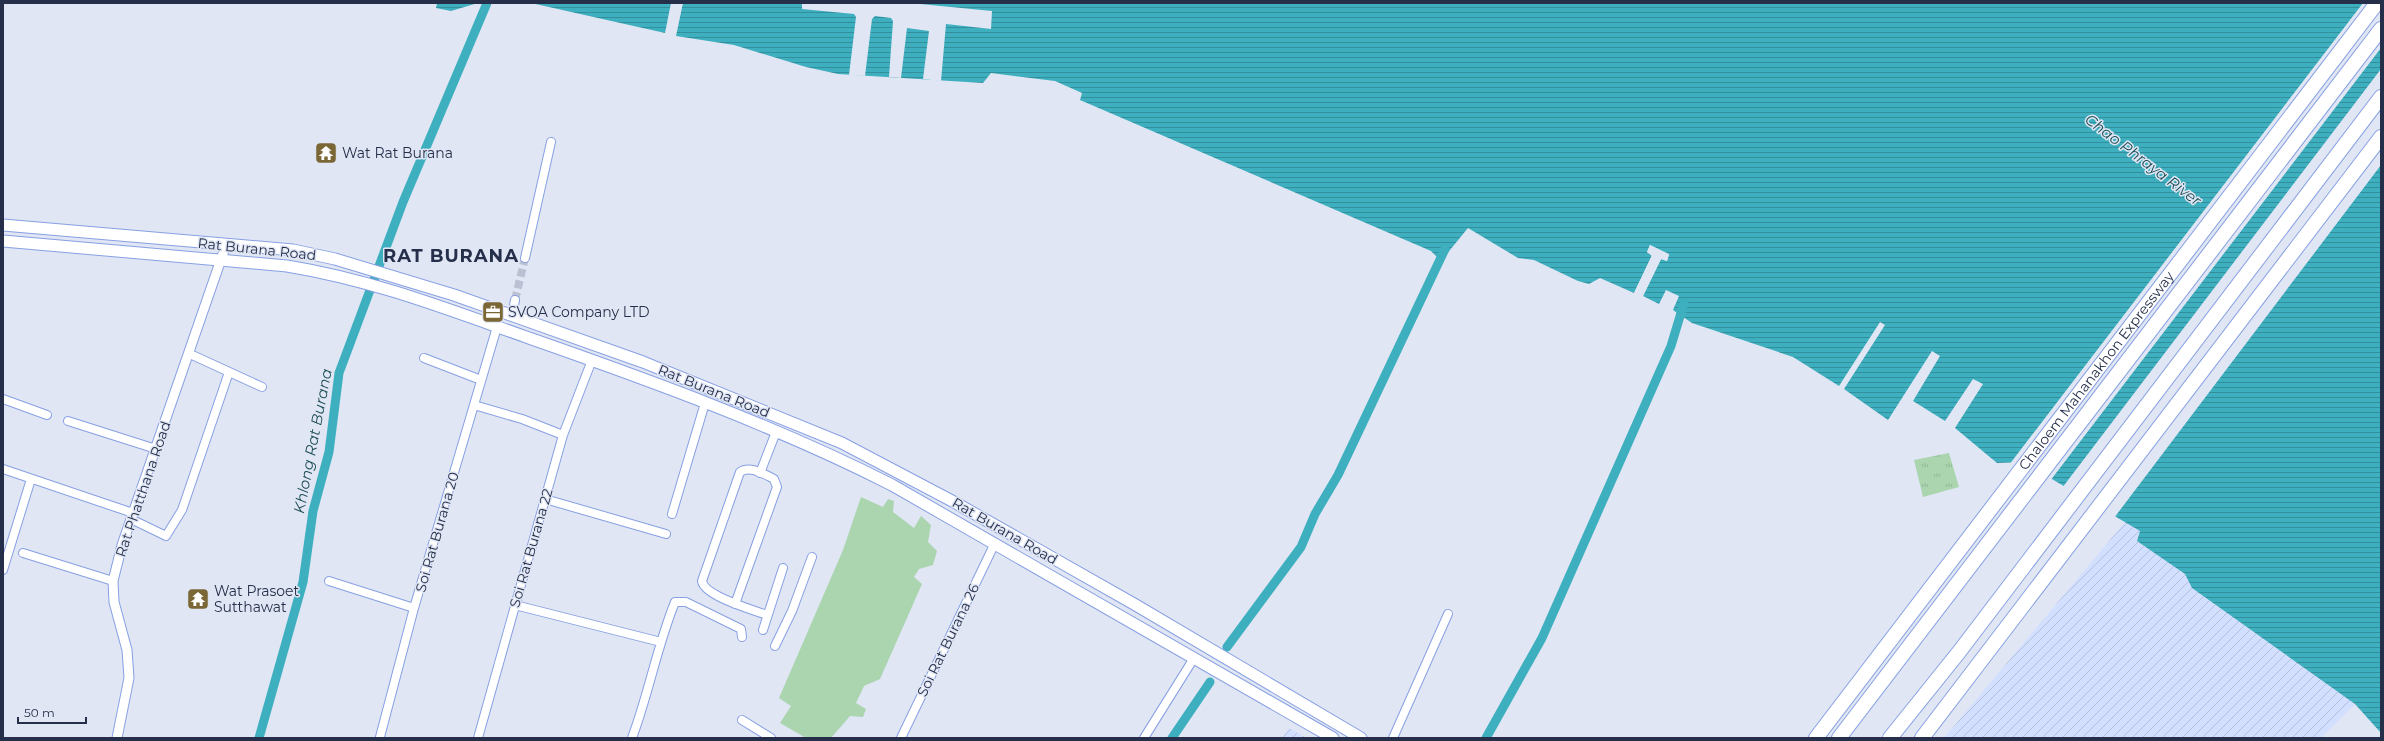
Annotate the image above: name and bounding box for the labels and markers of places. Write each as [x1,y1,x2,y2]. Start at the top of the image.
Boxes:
temple icon: Wat Rat Burana [313,140,339,166]
place label: Wat Rat Burana [342,144,453,162]
office icon: SVOA Company LTD [480,299,506,325]
place label: SVOA Company LTD [508,303,650,321]
place label: Wat Prasoet Sutthawat [214,582,300,616]
temple icon: Wat Prasoet Sutthawat [185,586,211,612]

